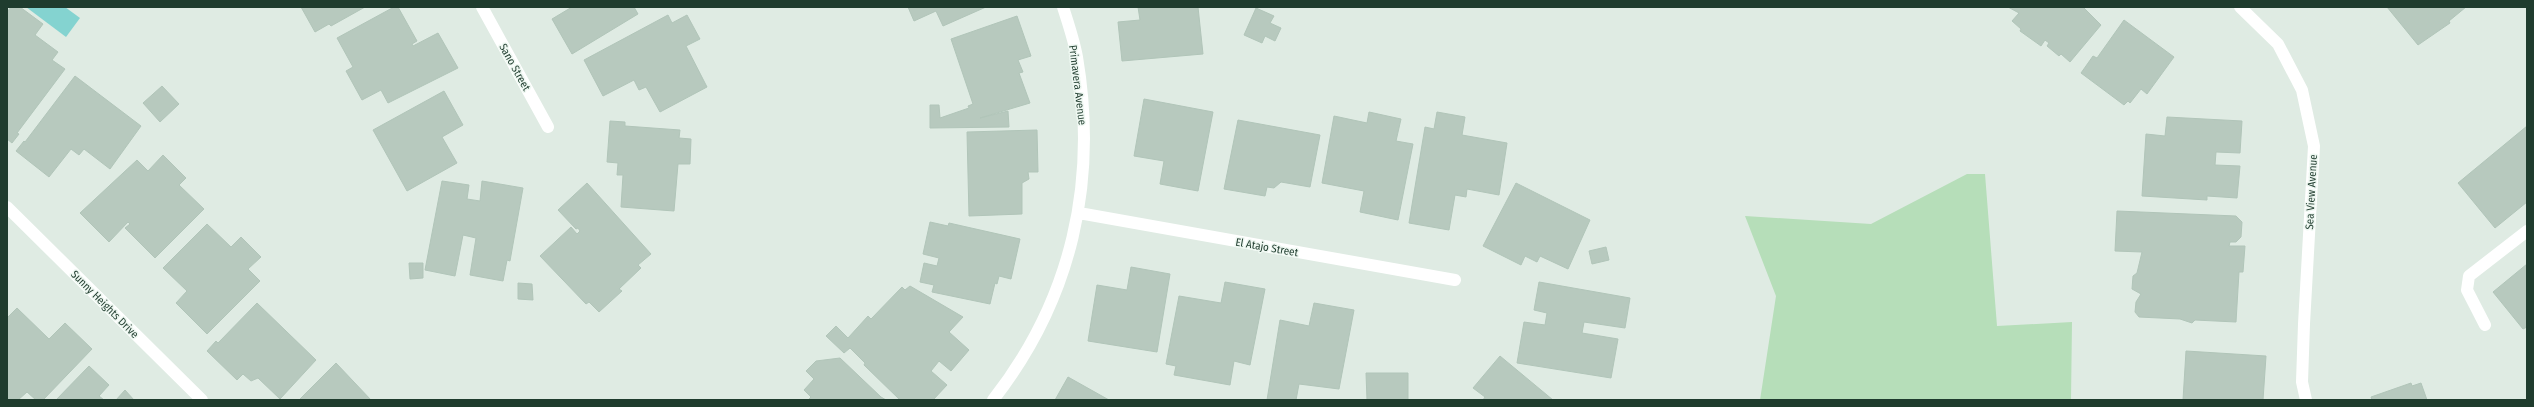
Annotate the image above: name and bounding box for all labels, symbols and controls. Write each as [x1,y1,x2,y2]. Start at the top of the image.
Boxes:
street label: Sano Street [496,41,533,94]
street label: Primavera Avenue [1066,44,1089,126]
street label: Sea View Avenue [2303,154,2320,230]
street label: El Atajo Street [1235,236,1300,259]
street label: Sunny Heights Drive [68,268,141,341]

